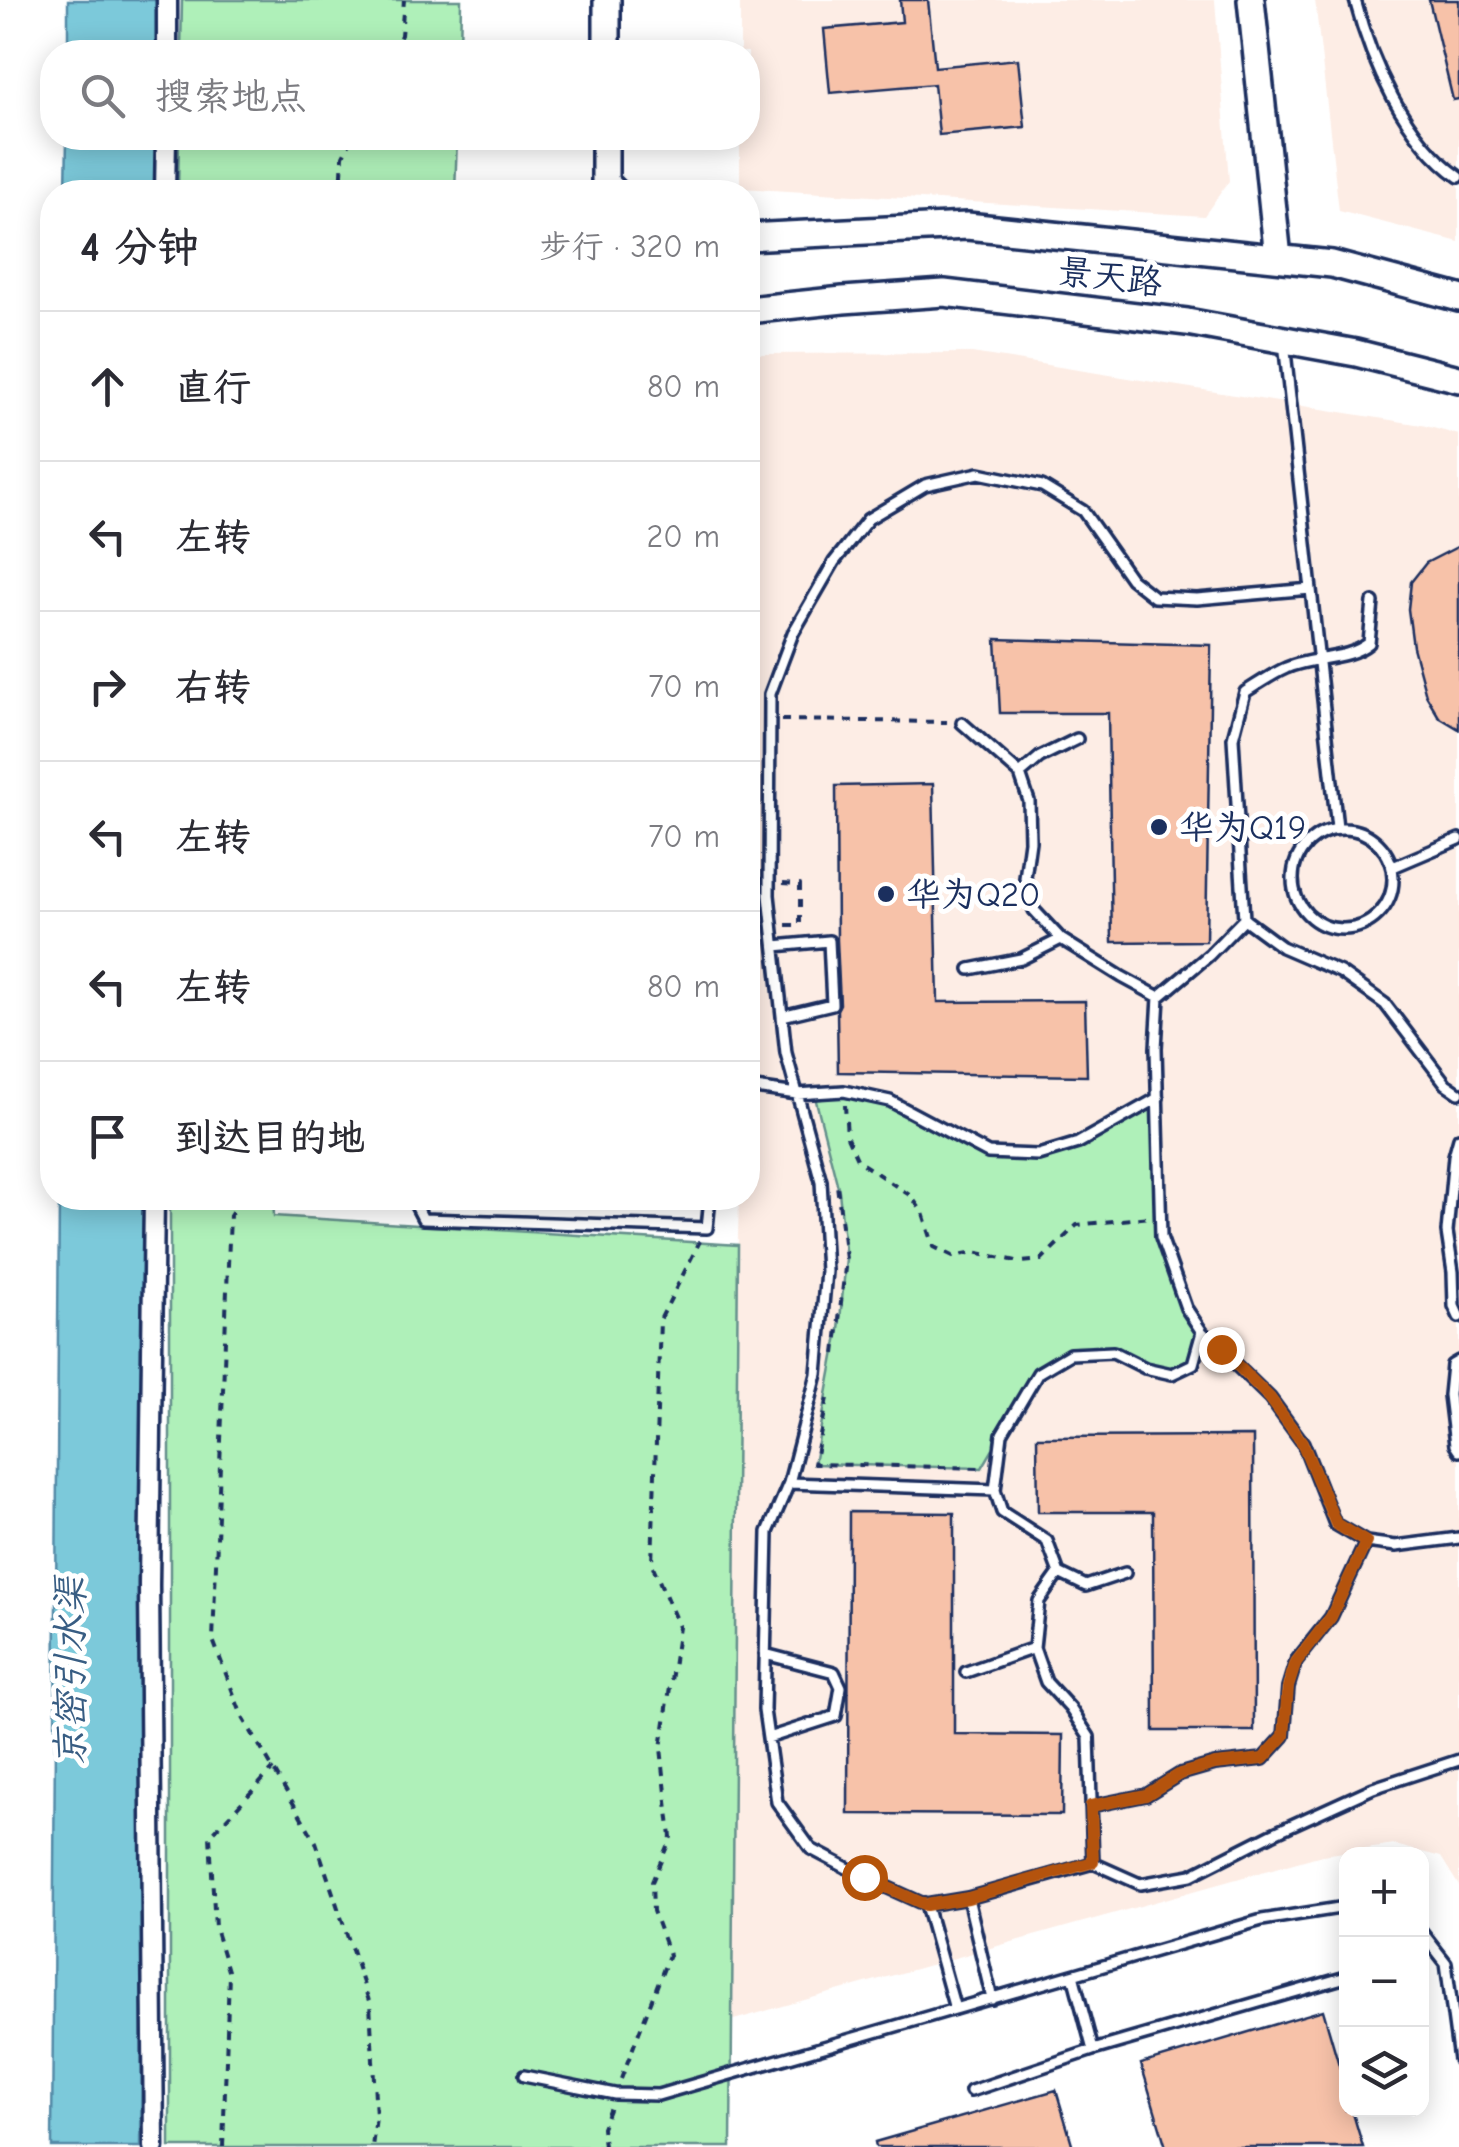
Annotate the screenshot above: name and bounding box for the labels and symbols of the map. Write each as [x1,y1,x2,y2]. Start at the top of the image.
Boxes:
street label: 景天路 [1055,250,1165,304]
place label: 华为Q19 [1179,807,1306,848]
marker: 华为Q19 [1148,816,1170,838]
place label: 华为Q20 [906,874,1040,915]
marker: 华为Q20 [875,883,897,905]
route end [1199,1327,1245,1373]
water label: 京密引水渠 [49,1574,93,1767]
route start [842,1855,888,1901]

